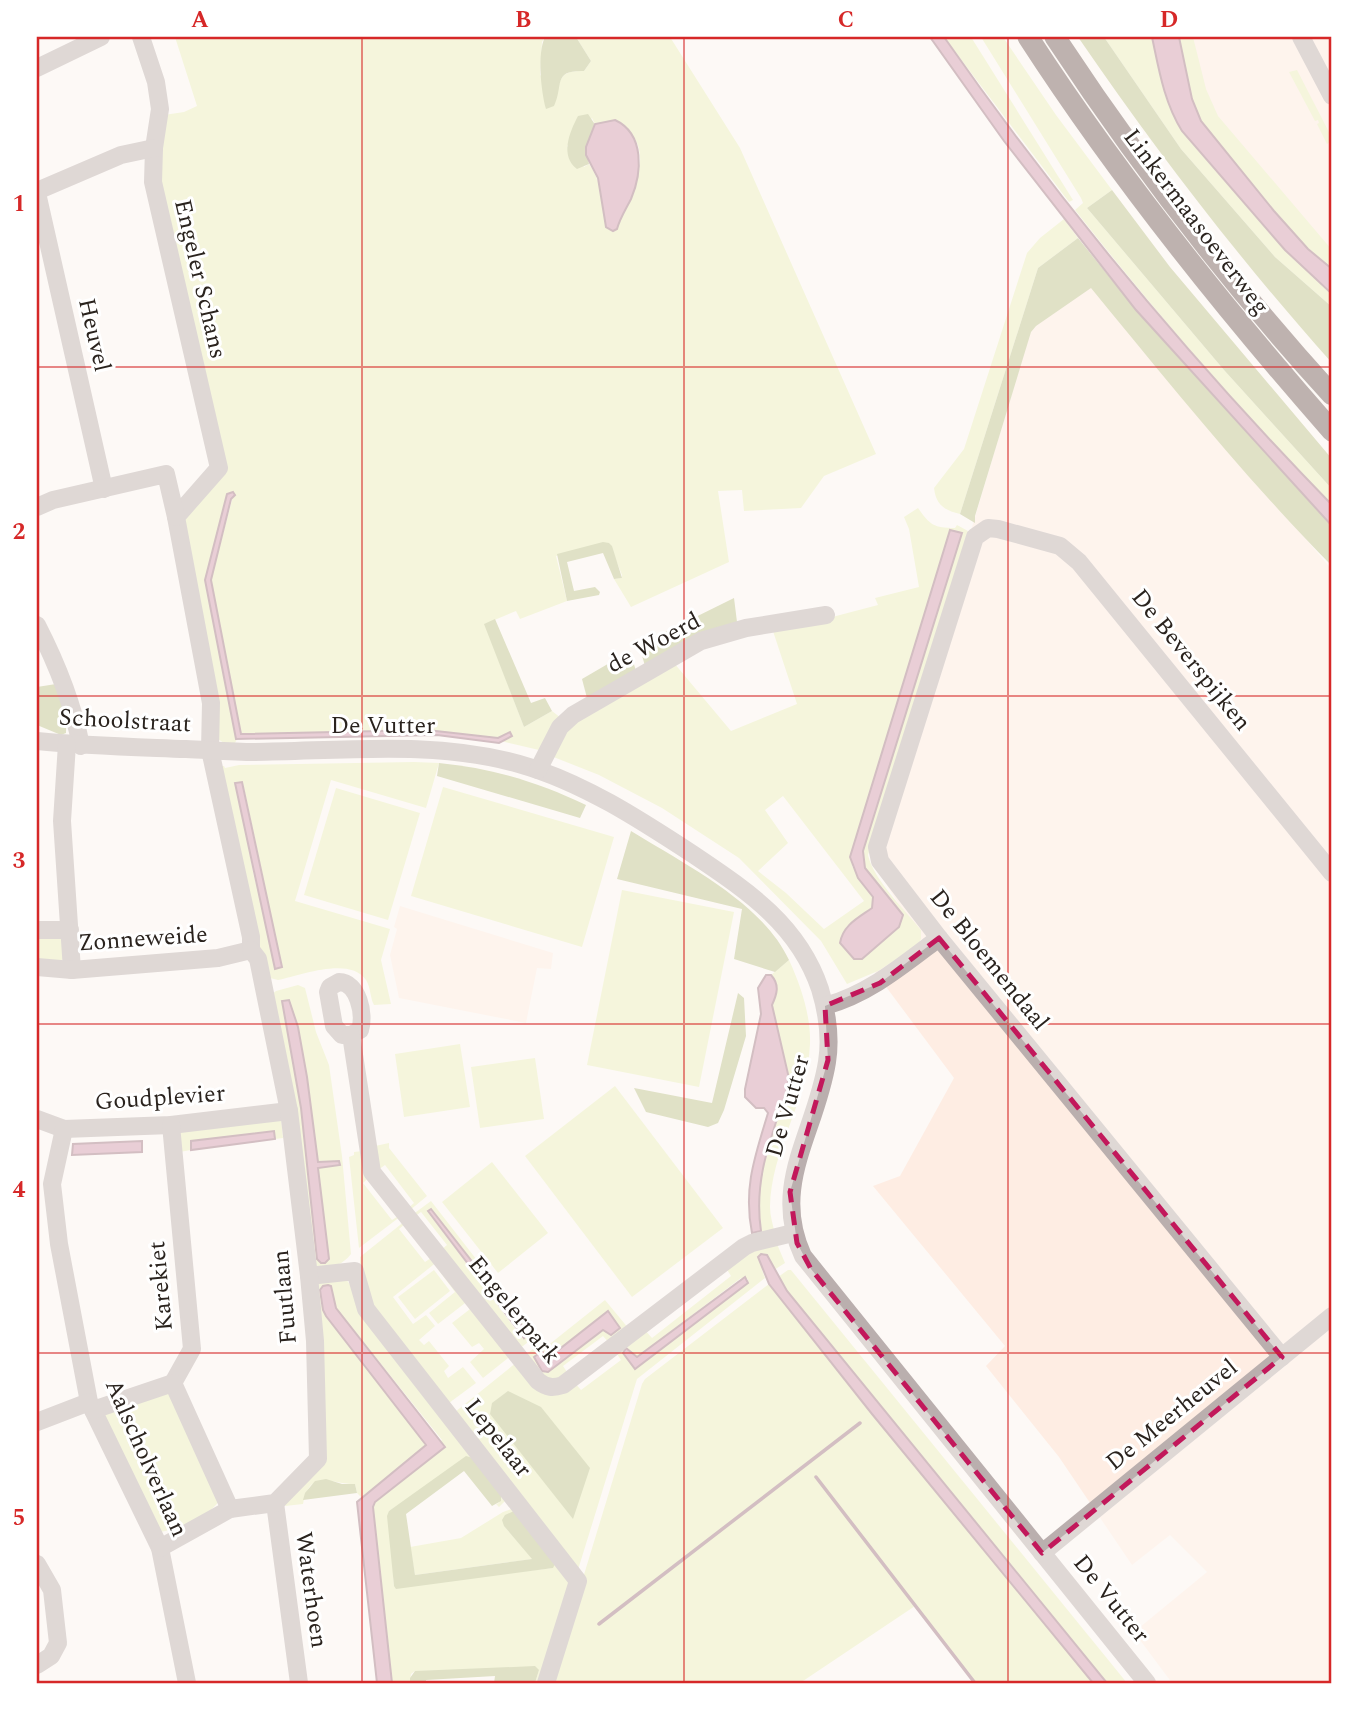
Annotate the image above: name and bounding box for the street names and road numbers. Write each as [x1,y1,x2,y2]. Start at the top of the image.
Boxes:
street label: Linkermaasoeverweg [1114,121,1278,323]
street label: Engeler Schans [164,196,236,362]
street label: Heuvel [68,295,120,375]
street label: De Beverspijken [1122,581,1260,739]
street label: de Woerd [601,603,707,683]
street label: Schoolstraat [58,700,192,742]
street label: De Vutter [330,708,436,744]
street label: De Bloemendaal [920,881,1058,1039]
street label: Zonneweide [77,917,209,961]
street label: De Vutter [756,1051,820,1161]
street label: Goudplevier [94,1075,226,1121]
street label: Karekiet [139,1240,183,1332]
street label: Fuutlaan [263,1248,307,1346]
street label: Engelerpark [459,1248,569,1372]
street label: De Meerheuvel [1098,1350,1246,1480]
street label: Aalscholverlaan [95,1373,197,1543]
street label: Lepelaar [455,1391,541,1485]
street label: Waterhoen [285,1530,337,1650]
street label: De Vutter [1064,1547,1158,1651]

